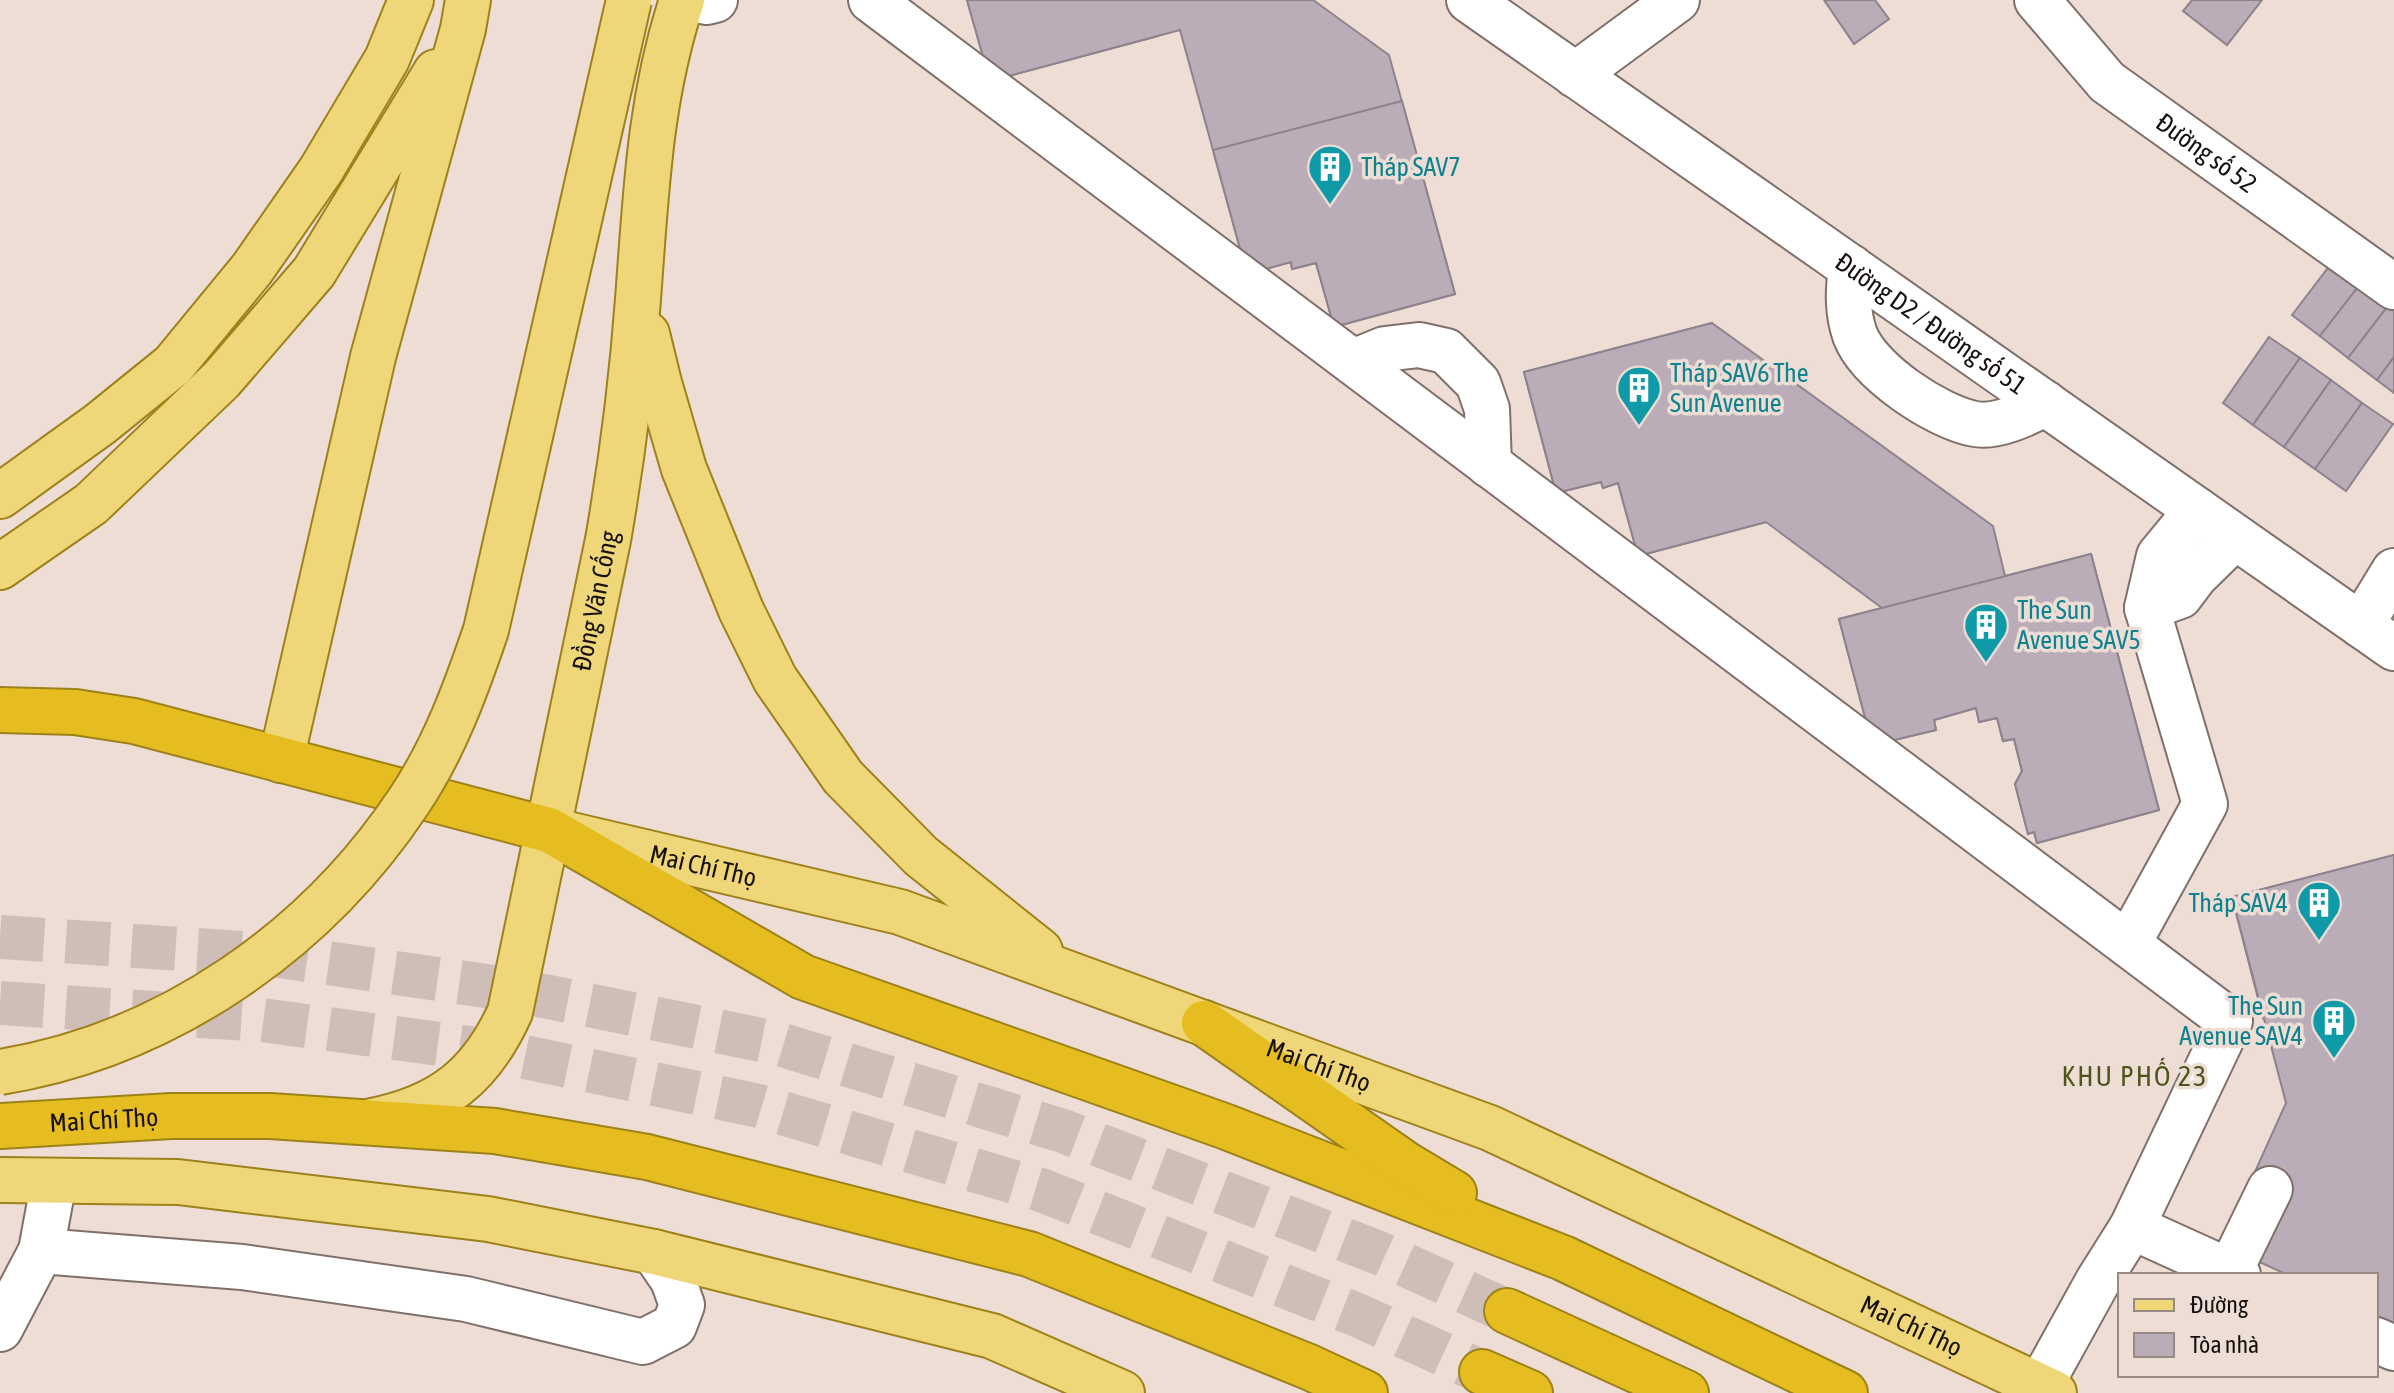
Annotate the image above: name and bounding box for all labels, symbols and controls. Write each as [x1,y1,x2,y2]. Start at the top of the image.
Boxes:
street label: Đường số 52 [2150,107,2262,199]
building icon: Tháp SAV7 [1306,143,1354,206]
place label: Tháp SAV7 [1361,152,1461,182]
street label: Đường D2 / Đường số 51 [1830,247,2032,401]
place label: Tháp SAV6 The Sun Avenue [1670,358,1808,418]
building icon: Tháp SAV6 The Sun Avenue [1615,364,1663,427]
street label: Đồng Văn Cống [566,528,624,674]
place label: The Sun Avenue SAV5 [2017,595,2141,655]
building icon: The Sun Avenue SAV5 [1962,601,2010,664]
street label: Mai Chí Thọ [647,839,760,893]
building icon: Tháp SAV4 [2295,879,2343,942]
place label: Tháp SAV4 [2188,888,2288,918]
place label: The Sun Avenue SAV4 [2179,991,2303,1051]
building icon: The Sun Avenue SAV4 [2310,997,2358,1060]
street label: Mai Chí Thọ [1262,1033,1375,1098]
district label: KHU PHỐ 23 [2062,1057,2208,1092]
street label: Mai Chí Thọ [49,1102,159,1138]
legend [2118,1273,2378,1377]
street label: Mai Chí Thọ [1856,1289,1967,1363]
text: Đường [2190,1291,2249,1318]
text: Tòa nhà [2190,1331,2259,1358]

